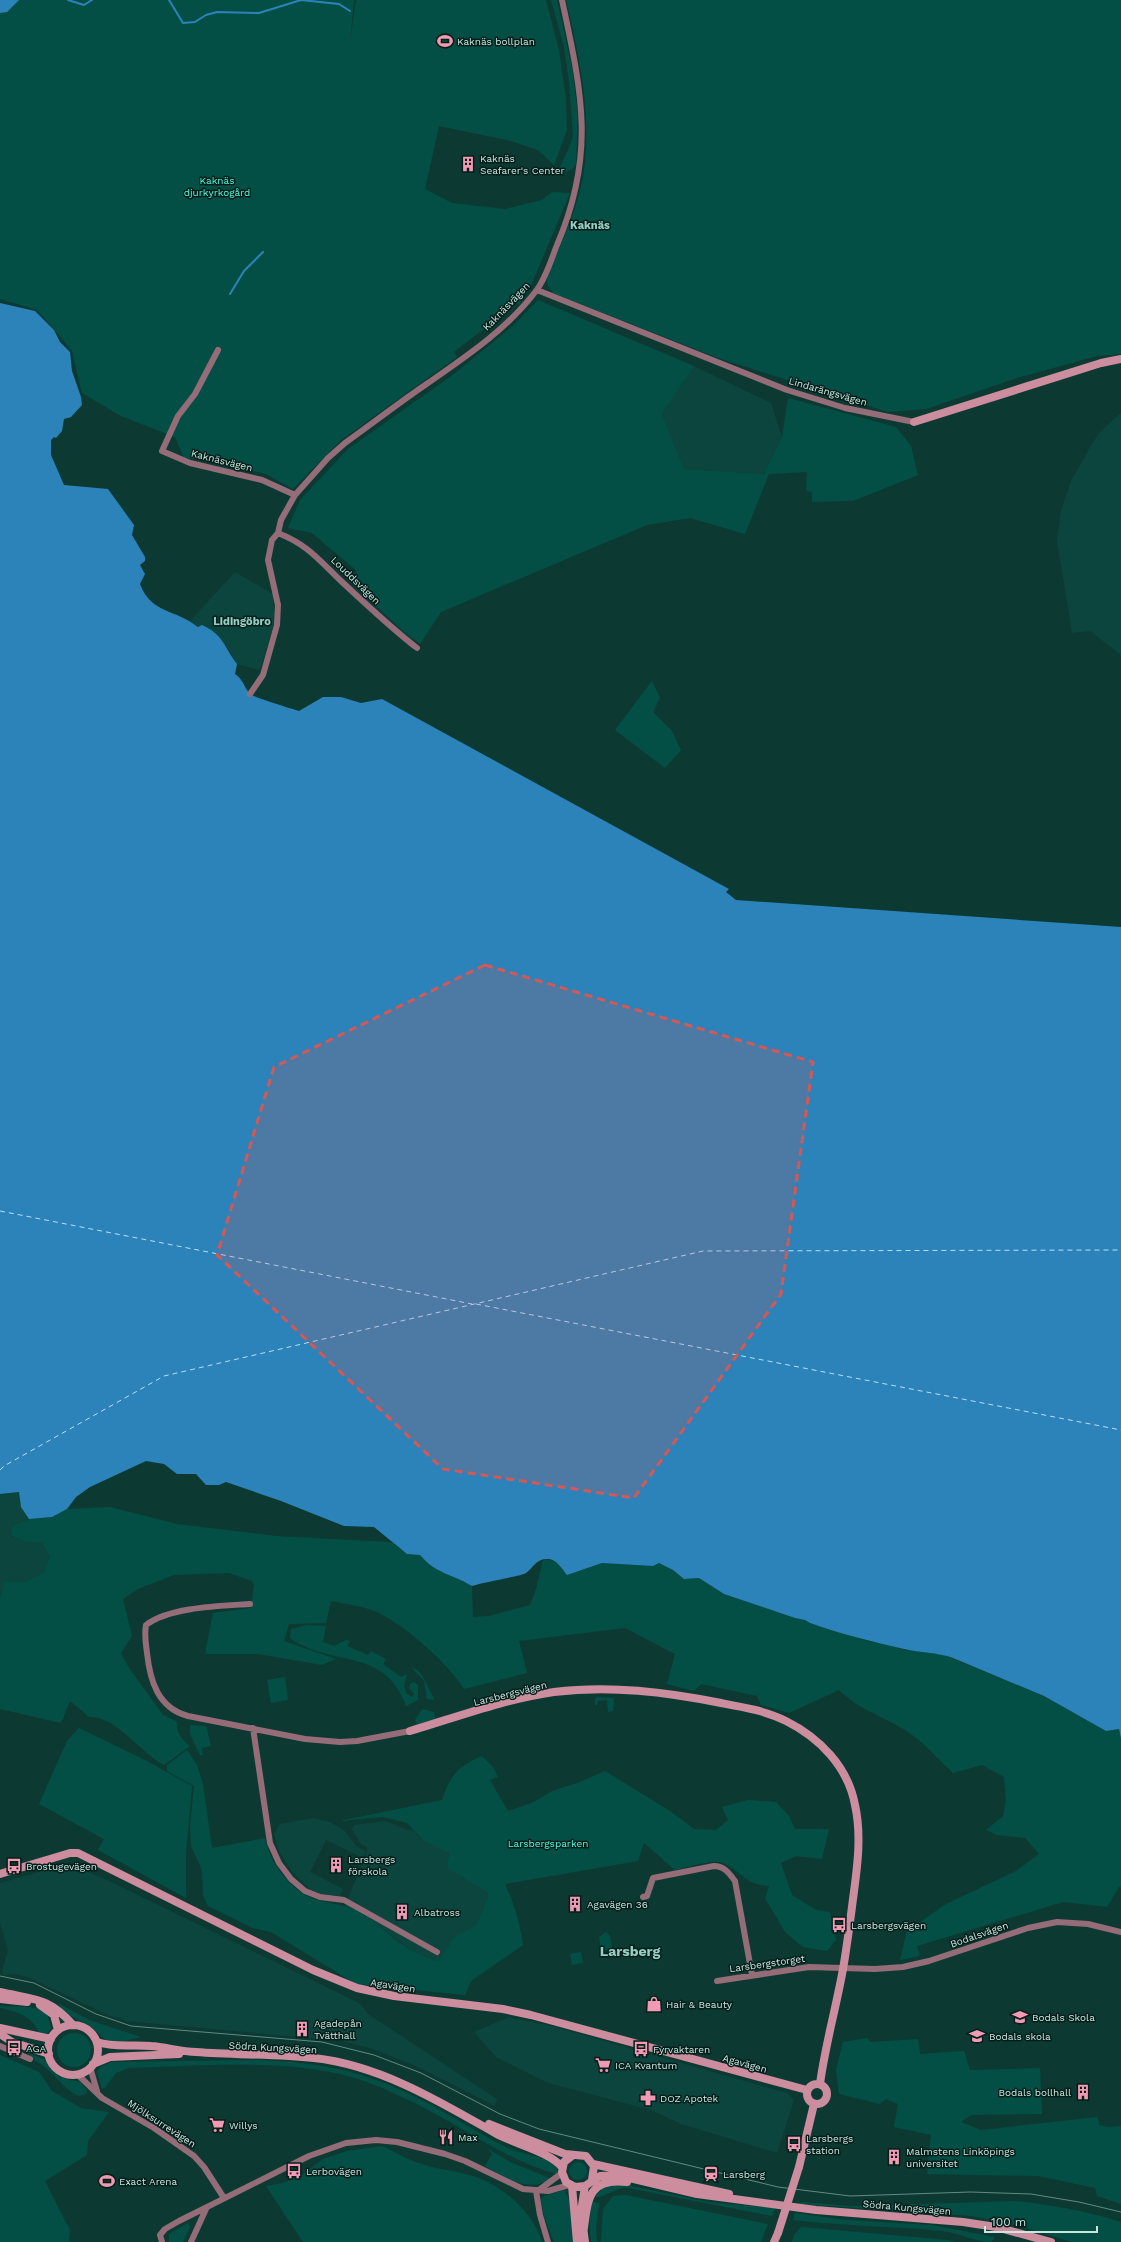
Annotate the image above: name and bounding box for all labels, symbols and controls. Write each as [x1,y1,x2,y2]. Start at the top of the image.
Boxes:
sports icon: Kaknäs bollplan [436,32,454,50]
place label: Kaknäs bollplan [457,36,535,47]
place label: Kaknäs Seafarer's Center [480,153,565,176]
building icon: Kaknäs Seafarer's Center [459,155,477,173]
park label: Kaknäs djurkyrkogård [184,175,250,198]
district label: Kaknäs [570,219,610,232]
street label: Kaknäsvägen [481,280,532,333]
street label: Lindarängsvägen [787,375,868,408]
street label: Kaknäsvägen [190,448,254,473]
street label: Louddsvägen [329,554,382,606]
district label: Lidingöbro [213,615,271,628]
street label: Larsbergsvägen [472,1679,548,1708]
park label: Larsbergsparken [508,1838,588,1849]
place label: Larsbergs förskola [348,1854,395,1877]
building icon: Larsbergs förskola [327,1856,345,1874]
bus stop icon: Brostugevägen [5,1857,23,1875]
place label: Brostugevägen [26,1861,97,1872]
building icon: Agavägen 36 [566,1895,584,1913]
place label: Agavägen 36 [587,1899,648,1910]
building icon: Albatross [393,1903,411,1921]
place label: Albatross [414,1907,460,1918]
bus stop icon: Larsbergsvägen [830,1916,848,1934]
street label: Bodalsvägen [949,1919,1010,1950]
place label: Larsbergsvägen [851,1920,926,1931]
district label: Larsberg [600,1943,660,1959]
street label: Larsbergstorget [728,1953,806,1974]
street label: Agavägen [370,1977,416,1994]
shop icon: Hair & Beauty [645,1995,663,2013]
place label: Hair & Beauty [666,1999,733,2010]
school or university icon: Bodals Skola [1011,2008,1029,2026]
place label: Bodals Skola [1032,2012,1095,2023]
place label: Agadepån Tvätthall [314,2018,362,2041]
building icon: Agadepån Tvätthall [293,2020,311,2038]
school or university icon: Bodals skola [968,2027,986,2045]
place label: Bodals skola [989,2031,1051,2042]
bus stop icon: AGA [5,2039,23,2057]
street label: Södra Kungsvägen [228,2040,318,2055]
bus stop icon: Fyrvaktaren [632,2040,650,2058]
place label: AGA [26,2043,47,2054]
place label: Fyrvaktaren [653,2044,710,2055]
street label: Agavägen [722,2052,768,2075]
supermarket icon: ICA Kvantum [594,2056,612,2074]
place label: ICA Kvantum [615,2060,677,2071]
building icon: Bodals bollhall [1074,2083,1092,2101]
place label: Bodals bollhall [998,2087,1071,2098]
pharmacy icon: DOZ Apotek [639,2089,657,2107]
place label: DOZ Apotek [660,2093,719,2104]
street label: Mjölksurrevägen [126,2097,198,2150]
supermarket icon: Willys [208,2116,226,2134]
place label: Willys [229,2120,257,2131]
restaurant icon: Max [437,2128,455,2146]
place label: Max [458,2132,477,2143]
place label: Larsbergs station [806,2133,853,2156]
bus stop icon: Larsbergs station [785,2135,803,2153]
place label: Malmstens Linköpings universitet [906,2146,1015,2169]
building icon: Malmstens Linköpings universitet [885,2148,903,2166]
bus stop icon: Lerbovägen [285,2162,303,2180]
station icon: Larsberg [702,2165,720,2183]
place label: Lerbovägen [306,2166,362,2177]
place label: Larsberg [723,2169,766,2180]
sports icon: Exact Arena [98,2172,116,2190]
place label: Exact Arena [119,2176,178,2187]
street label: Södra Kungsvägen [862,2198,952,2217]
scale bar [985,2208,1097,2234]
text: 100 m [991,2215,1026,2229]

